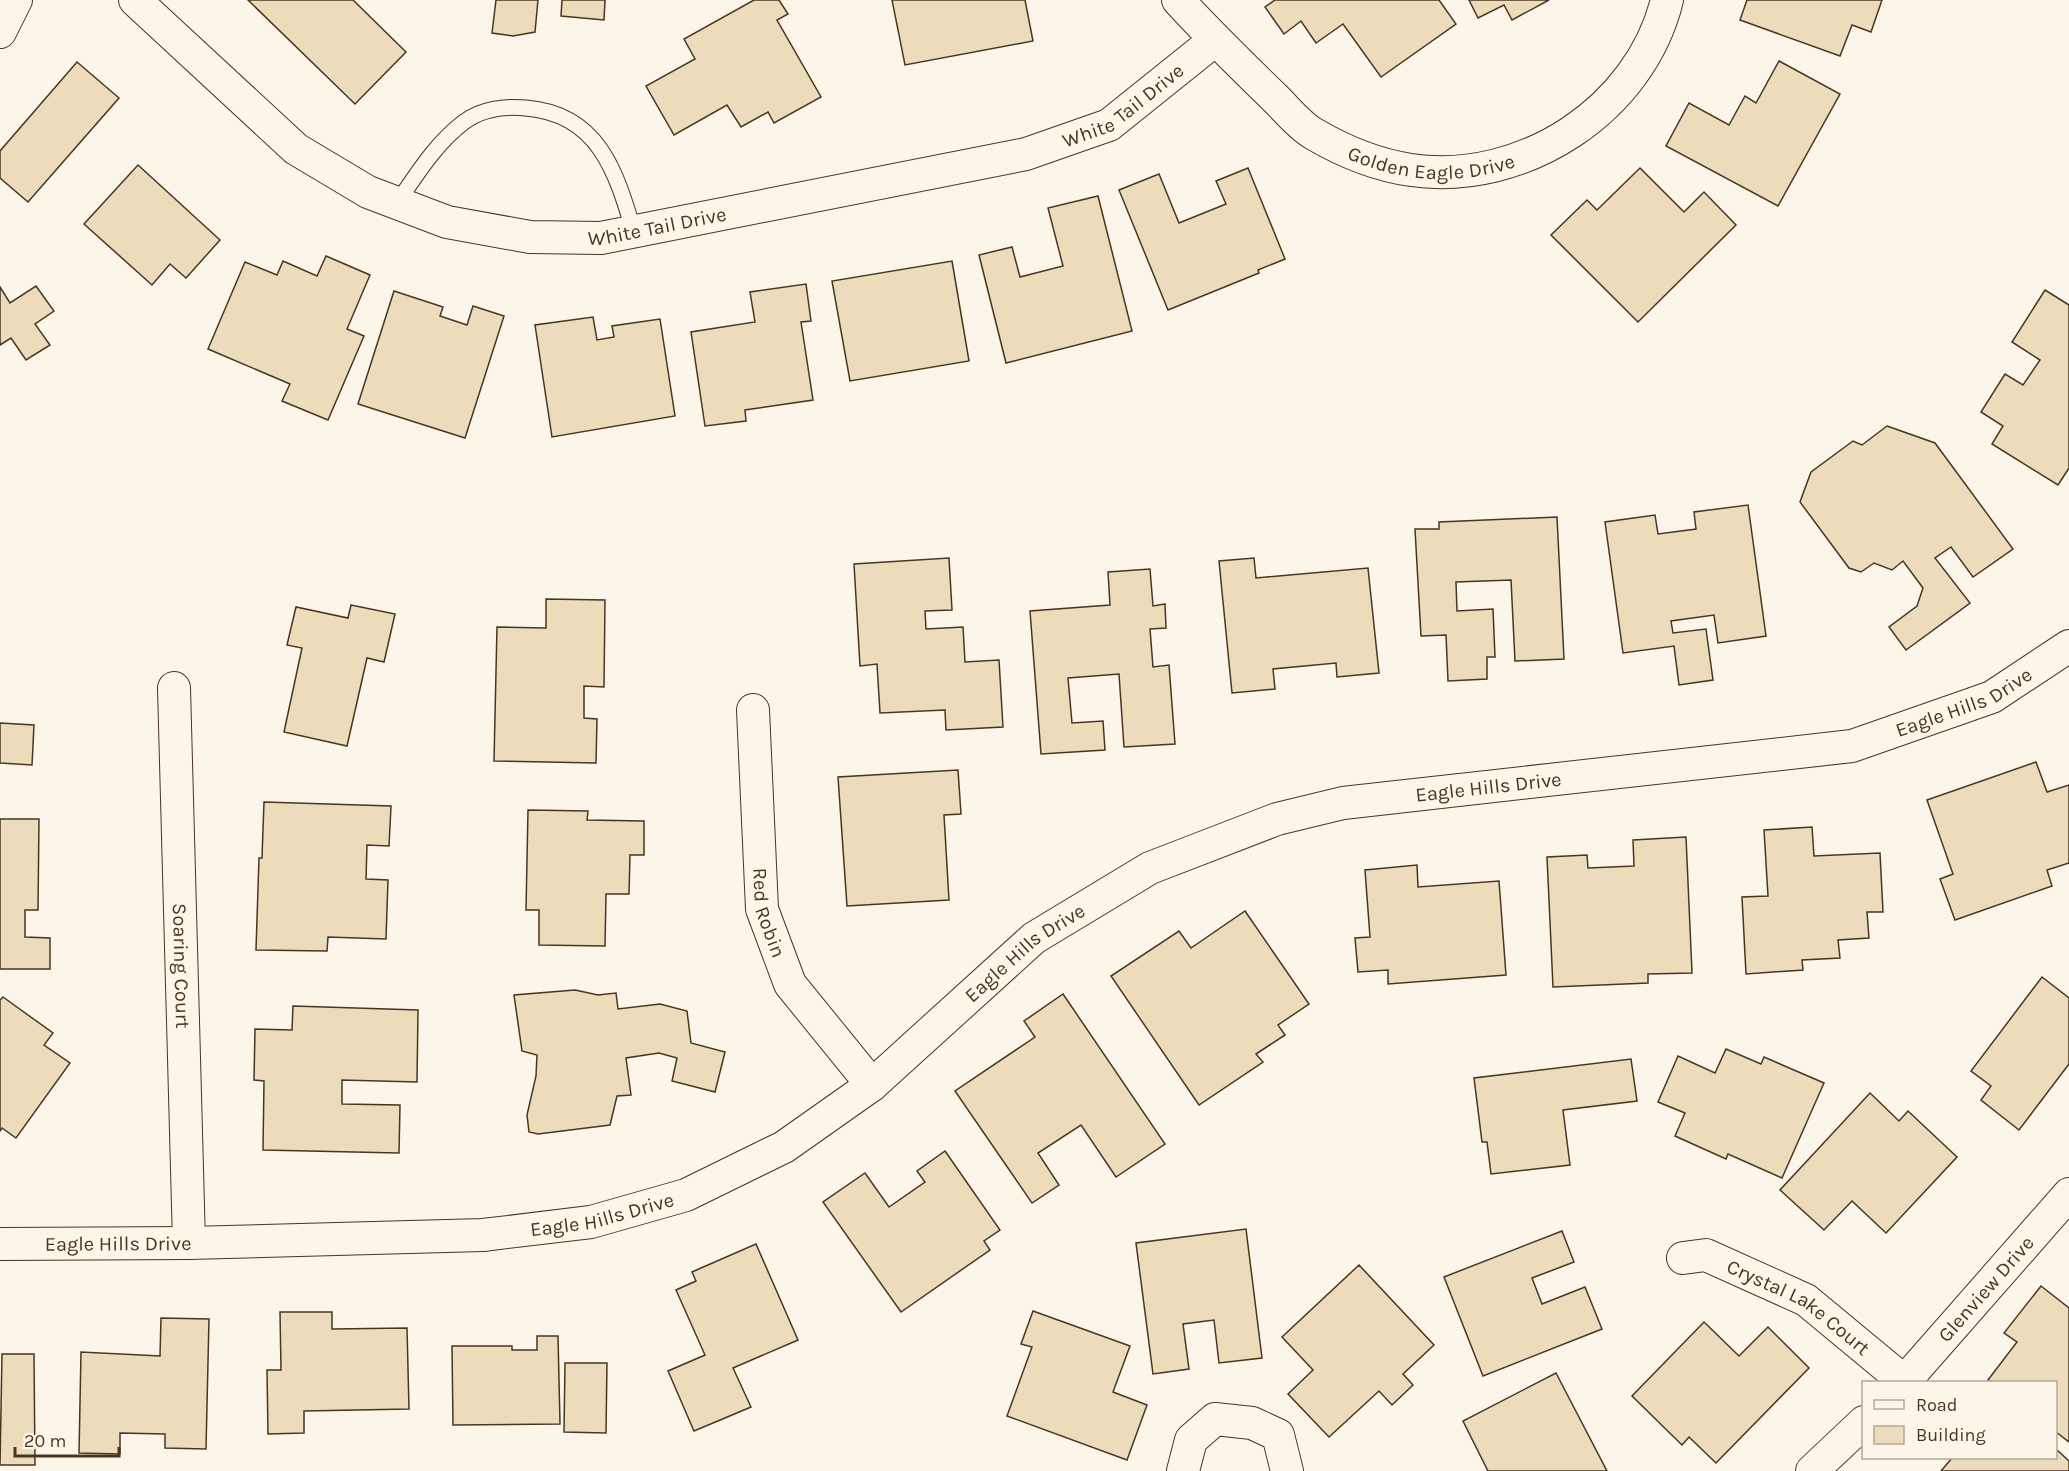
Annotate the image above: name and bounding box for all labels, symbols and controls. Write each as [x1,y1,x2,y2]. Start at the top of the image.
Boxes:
street label: White Tail Drive [1059,58,1188,152]
street label: Golden Eagle Drive [1345,141,1518,184]
street label: White Tail Drive [587,202,728,250]
street label: Eagle Hills Drive [1892,662,2036,741]
street label: Eagle Hills Drive [1414,767,1563,806]
street label: Red Robin [749,867,791,961]
street label: Eagle Hills Drive [960,899,1089,1007]
street label: Soaring Court [168,903,195,1029]
street label: Eagle Hills Drive [529,1188,676,1241]
street label: Eagle Hills Drive [45,1231,191,1255]
street label: Glenview Drive [1933,1231,2038,1346]
street label: Crystal Lake Court [1723,1254,1875,1360]
legend [1862,1381,2057,1459]
text: Road [1916,1394,1957,1416]
scale bar [15,1420,118,1458]
text: Building [1916,1424,1986,1446]
text: 20 m [24,1430,66,1452]

